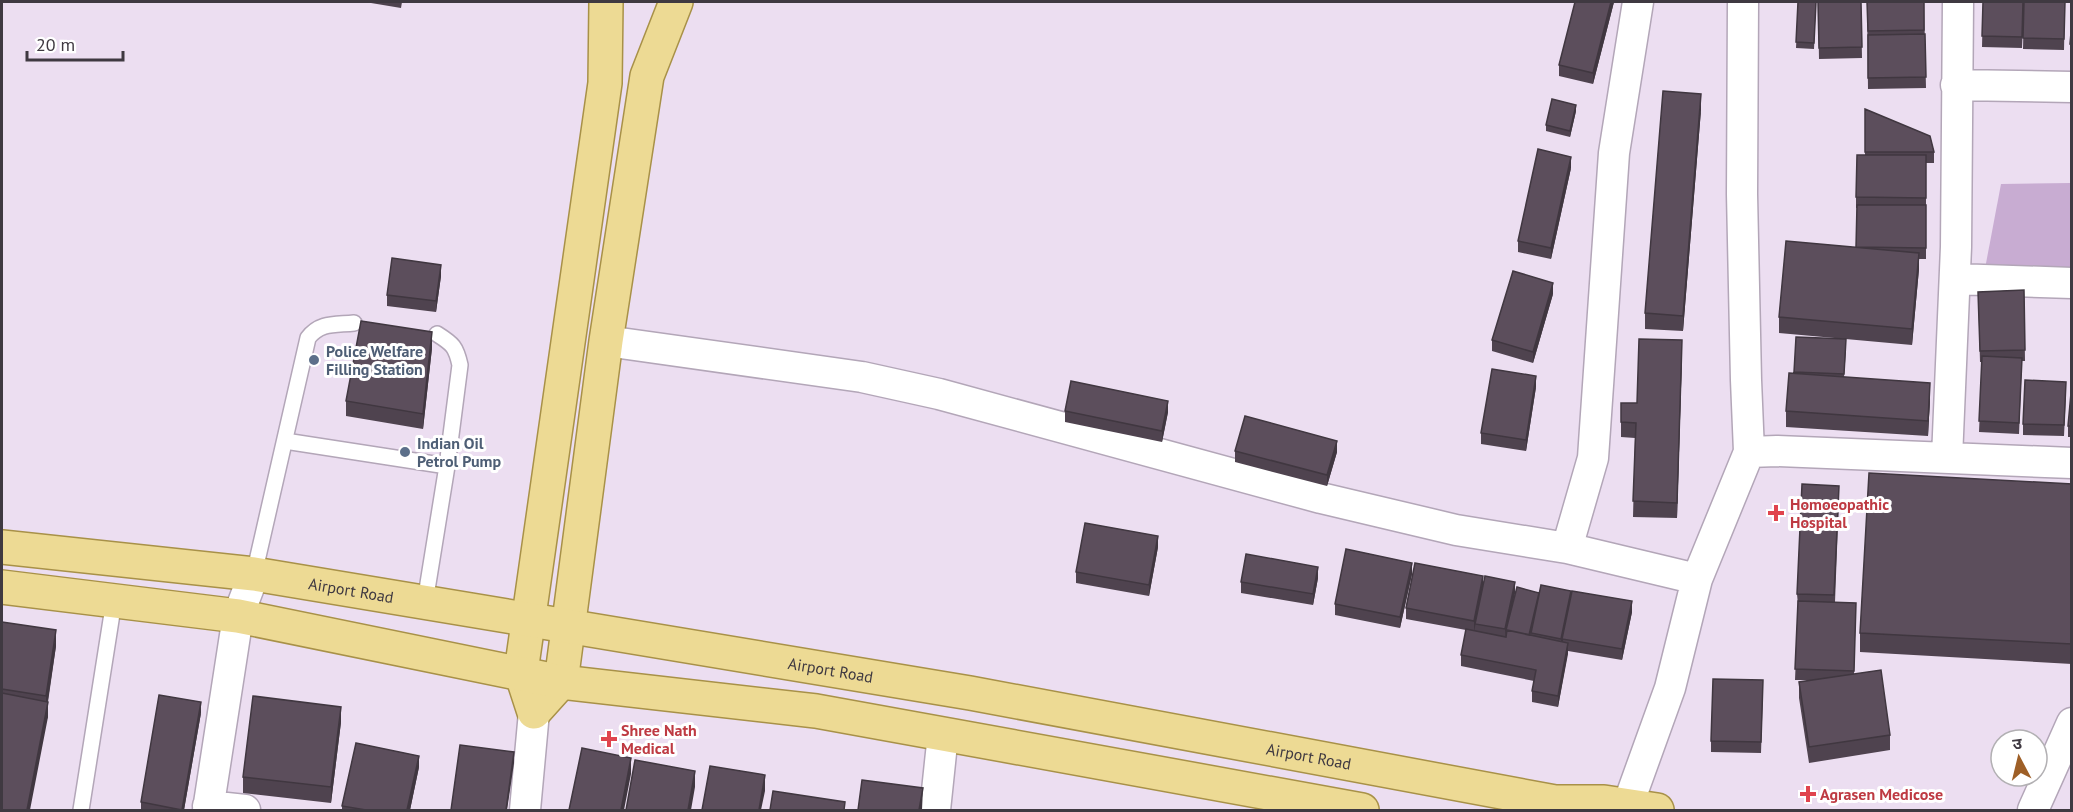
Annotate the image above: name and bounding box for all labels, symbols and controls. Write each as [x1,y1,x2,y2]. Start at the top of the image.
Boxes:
scale bar [27,24,123,62]
text: 20 m [36,33,75,56]
place label: Police Welfare Filling Station [326,341,423,379]
marker: Police Welfare Filling Station [307,353,321,367]
place label: Indian Oil Petrol Pump [417,433,501,471]
marker: Indian Oil Petrol Pump [398,445,412,459]
place label: Homoeopathic Hospital [1790,494,1889,532]
marker: Homoeopathic Hospital [1767,504,1785,522]
street label: Airport Road [307,573,395,607]
street label: Airport Road [787,653,875,687]
place label: Shree Nath Medical [621,720,697,758]
north arrow [1989,728,2049,788]
marker: Shree Nath Medical [602,732,616,746]
text: उ [2011,733,2024,754]
street label: Airport Road [1265,738,1353,774]
place label: Agrasen Medicose [1820,784,1943,804]
marker: Agrasen Medicose [1801,787,1815,801]

